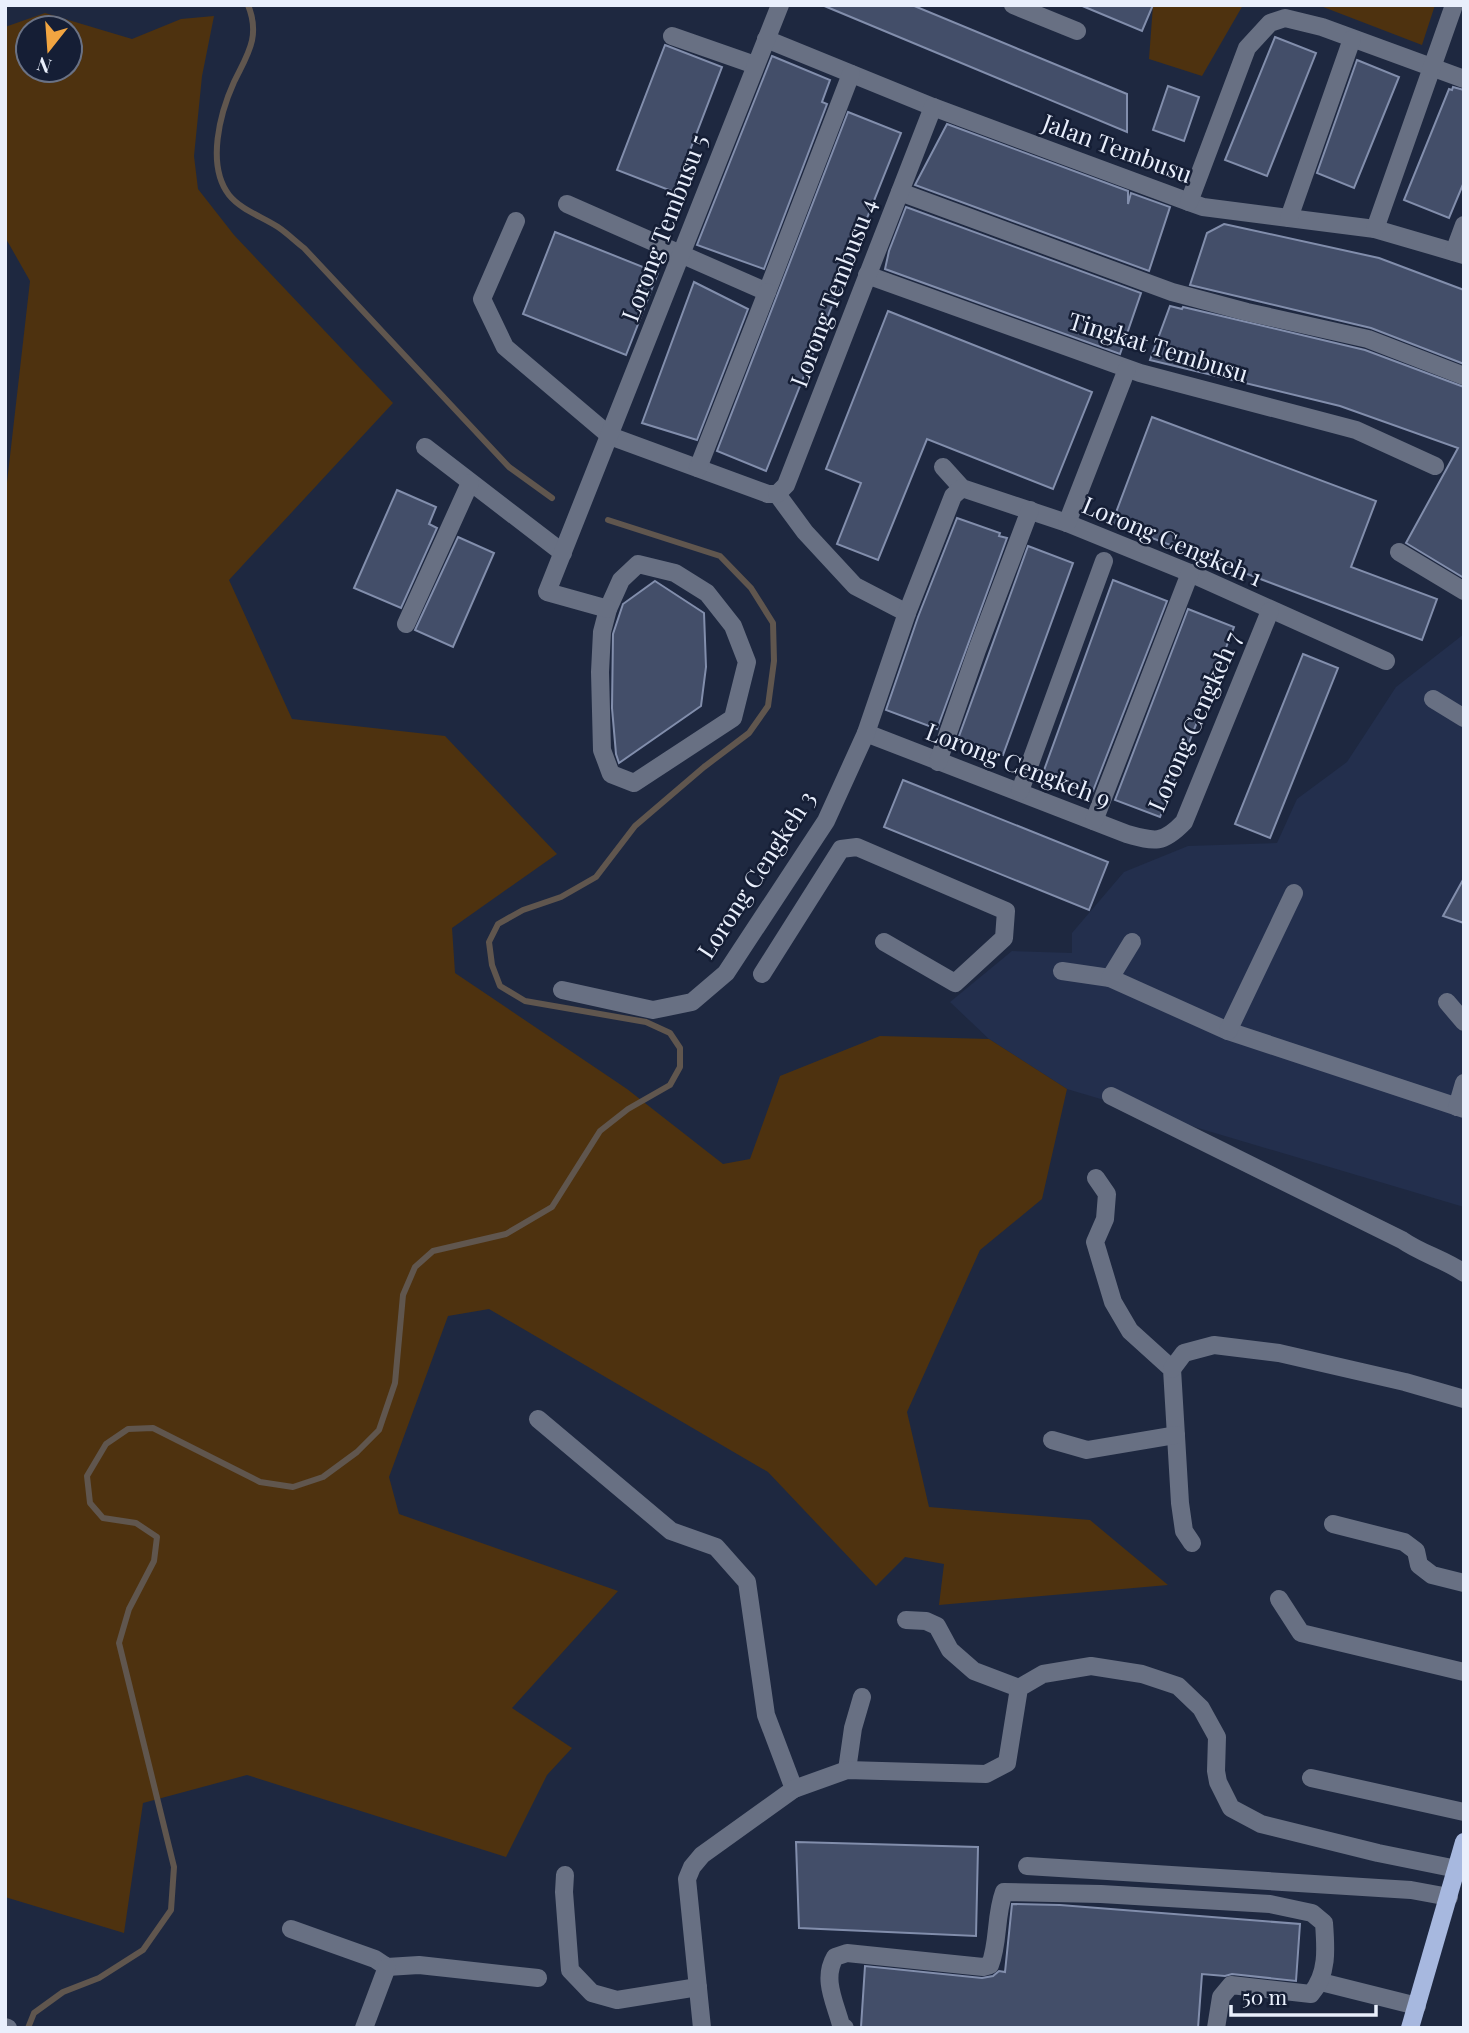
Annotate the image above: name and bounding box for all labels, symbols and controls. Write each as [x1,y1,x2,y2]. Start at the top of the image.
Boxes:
north arrow [14,14,84,84]
text: N [33,52,54,81]
street label: Jalan Tembusu [1037,105,1197,189]
street label: Lorong Tembusu 5 [613,129,714,326]
street label: Lorong Tembusu 4 [781,193,883,391]
street label: Tingkat Tembusu [1065,304,1253,389]
street label: Lorong Cengkeh 1 [1078,488,1268,593]
street label: Lorong Cengkeh 7 [1139,626,1247,816]
street label: Lorong Cengkeh 9 [922,714,1116,814]
street label: Lorong Cengkeh 3 [689,784,822,964]
scale bar [1231,1974,1376,2018]
text: 50 m [1242,1982,1288,2010]

